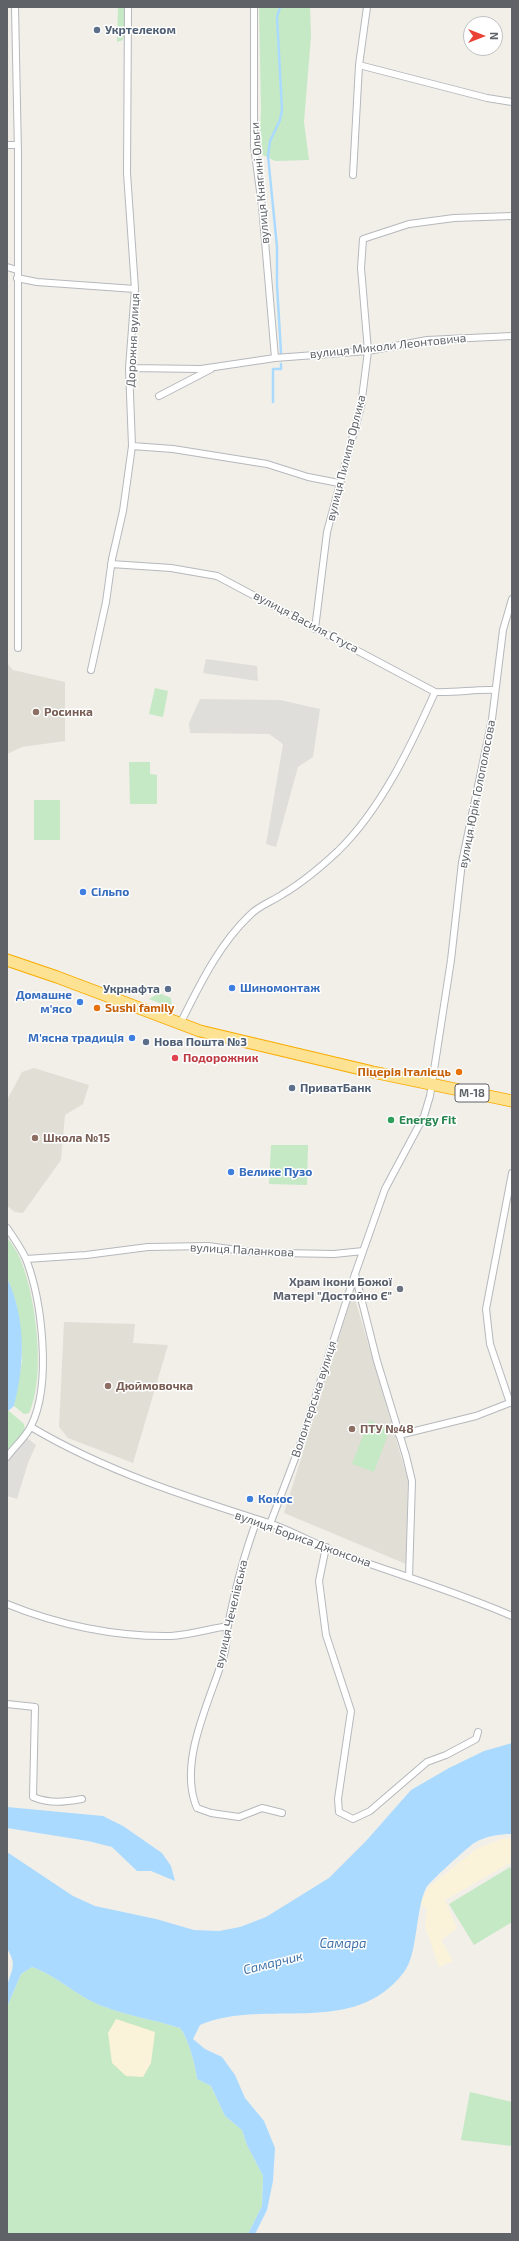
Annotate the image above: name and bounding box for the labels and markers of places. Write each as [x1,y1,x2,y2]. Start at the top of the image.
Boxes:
place label: Укртелеком [105,23,176,37]
marker: Укртелеком [92,25,102,35]
place label: Росинка [44,705,93,719]
marker: Росинка [31,707,41,717]
place label: Сільпо [91,885,129,899]
marker: Сільпо [78,887,88,897]
place label: Шиномонтаж [240,981,320,995]
place label: Укрнафта [103,982,160,996]
marker: Шиномонтаж [227,983,237,993]
marker: Укрнафта [163,984,173,994]
place label: Домашне м'ясо [16,988,72,1016]
marker: Домашне м'ясо [75,997,85,1007]
place label: Sushi family [105,1001,175,1015]
marker: Sushi family [92,1003,102,1013]
place label: М'ясна традиція [28,1031,124,1045]
marker: М'ясна традиція [127,1033,137,1043]
place label: Нова Пошта №3 [154,1035,247,1049]
marker: Нова Пошта №3 [141,1037,151,1047]
place label: Подорожник [183,1051,258,1065]
marker: Подорожник [170,1053,180,1063]
place label: Піцерія Італієць [358,1065,451,1079]
marker: Піцерія Італієць [454,1067,464,1077]
place label: ПриватБанк [300,1081,371,1095]
marker: ПриватБанк [287,1083,297,1093]
place label: Energy Fit [399,1113,456,1127]
marker: Energy Fit [386,1115,396,1125]
place label: Школа №15 [43,1131,110,1145]
marker: Школа №15 [30,1133,40,1143]
place label: Велике Пузо [239,1165,312,1179]
marker: Велике Пузо [226,1167,236,1177]
place label: Храм ікони Божої Матері "Достойно Є" [273,1275,392,1303]
marker: Храм ікони Божої Матері "Достойно Є" [395,1284,405,1294]
place label: Дюймовочка [116,1379,193,1393]
marker: Дюймовочка [103,1381,113,1391]
place label: ПТУ №48 [360,1422,414,1436]
marker: ПТУ №48 [347,1424,357,1434]
place label: Кокос [258,1492,293,1506]
marker: Кокос [245,1494,255,1504]

